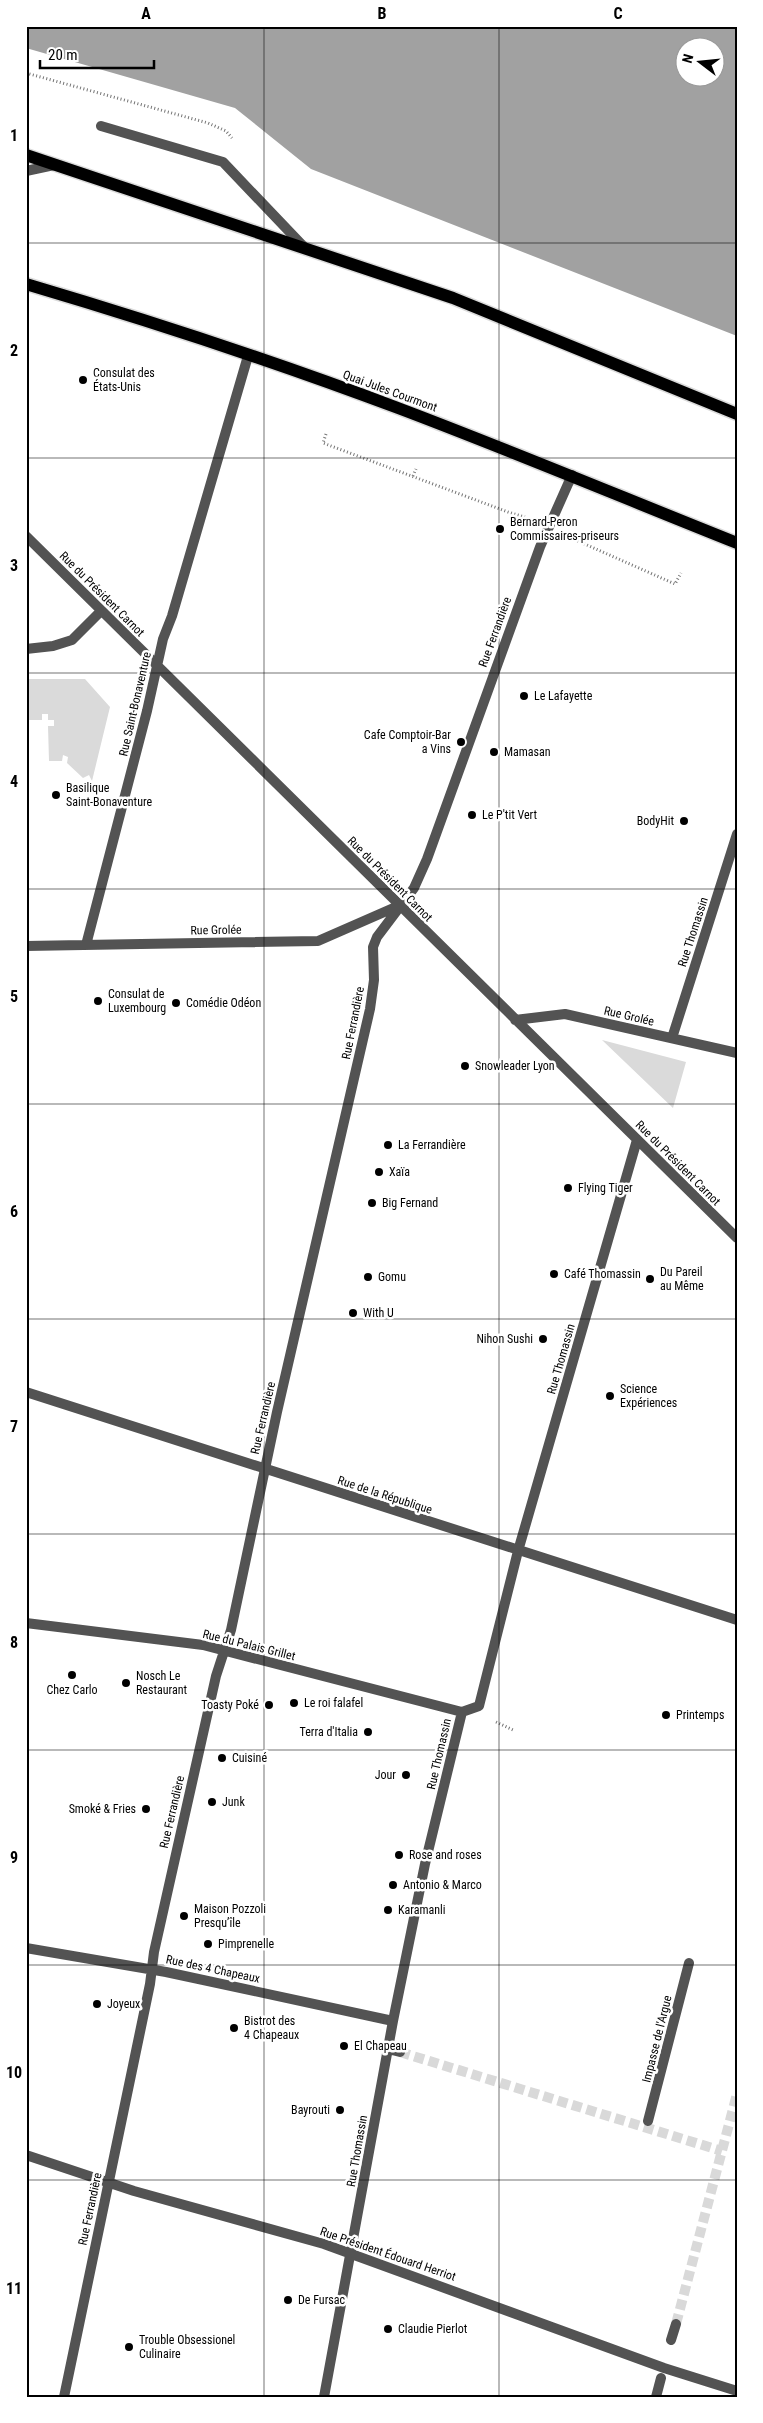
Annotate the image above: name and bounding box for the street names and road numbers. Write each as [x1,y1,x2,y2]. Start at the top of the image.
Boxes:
street label: Quai Jules Courmont [341,367,439,415]
street label: Rue du Président Carnot [57,549,148,640]
street label: Rue Ferrandière [476,595,514,669]
street label: Rue Saint-Bonaventure [116,650,154,758]
street label: Rue du Président Carnot [345,834,436,925]
street label: Rue Thomassin [675,895,711,969]
street label: Rue Grolée [190,923,242,937]
street label: Rue Ferrandière [339,985,367,1061]
street label: Rue Grolée [602,1003,656,1029]
street label: Rue du Président Carnot [633,1118,724,1209]
street label: Rue Thomassin [544,1322,578,1396]
street label: Rue Ferrandière [248,1380,278,1456]
street label: Rue de la République [336,1473,434,1517]
street label: Rue du Palais Grillet [201,1627,297,1663]
street label: Rue Thomassin [424,1717,454,1791]
street label: Rue Ferrandière [157,1774,187,1850]
street label: Rue des 4 Chapeaux [165,1952,261,1986]
street label: Impasse de l'Argue [639,1994,675,2084]
street label: Rue Thomassin [344,2114,370,2188]
street label: Rue Ferrandière [75,2171,105,2247]
street label: Rue Président Édouard Herriot [318,2223,458,2284]

